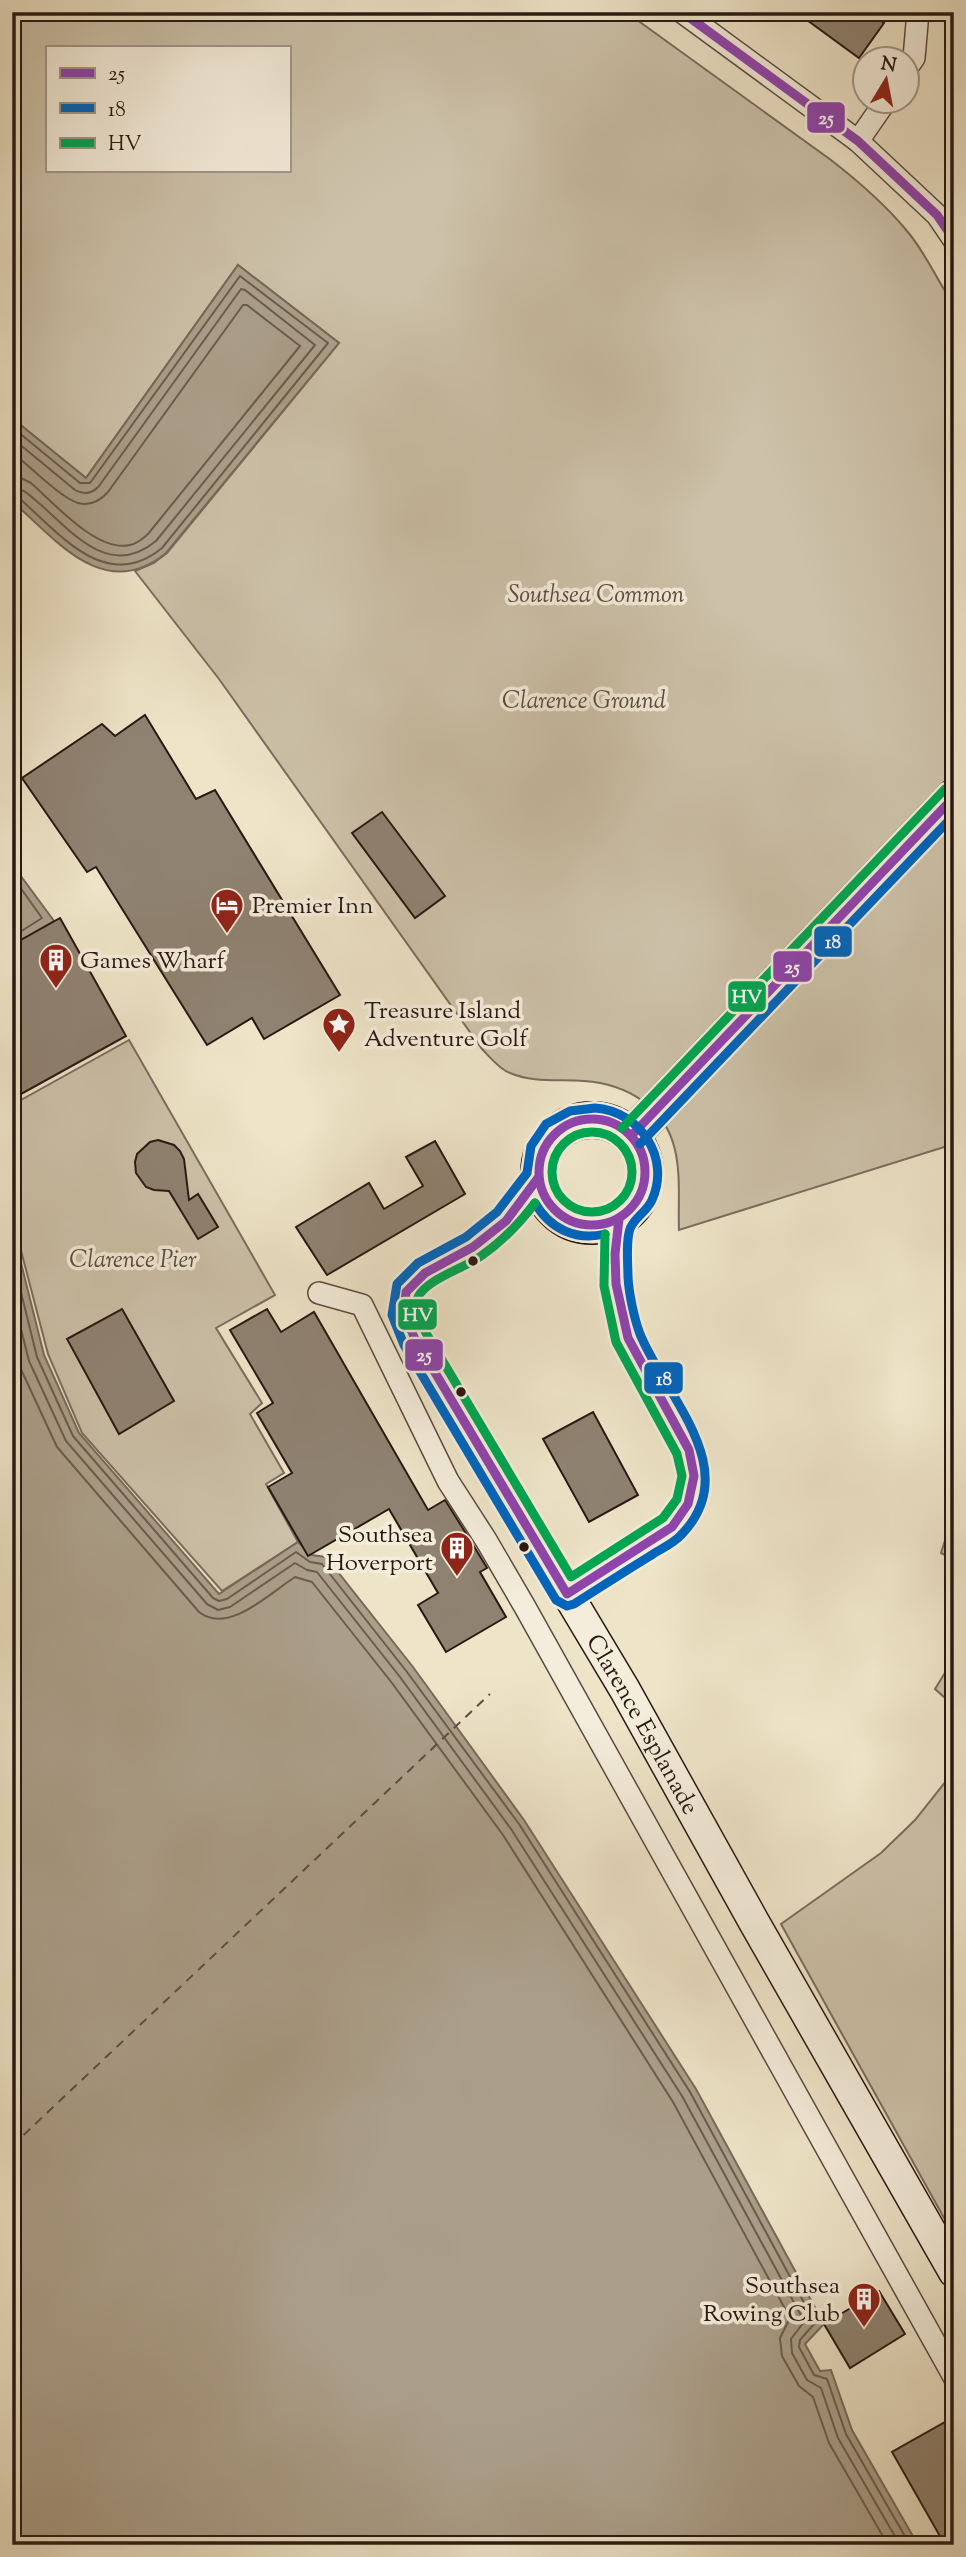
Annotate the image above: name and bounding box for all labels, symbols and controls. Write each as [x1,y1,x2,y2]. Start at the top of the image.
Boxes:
legend [46,46,290,172]
north arrow [850,46,920,116]
text: N [879,51,898,80]
text: 25 [108,60,125,90]
text: 18 [108,96,126,126]
line badge: 25 [806,101,846,134]
text: 25 [818,106,834,133]
text: HV [108,130,142,160]
park label: Southsea Common [508,579,685,613]
park label: Clarence Ground [502,685,666,719]
hotel icon: Premier Inn [208,886,246,935]
place label: Premier Inn [252,890,373,924]
line badge: 18 [813,925,853,958]
text: 18 [825,930,841,957]
building icon: Games Wharf [37,941,75,990]
place label: Games Wharf [80,945,226,979]
line badge: 25 [772,950,813,983]
text: 25 [784,955,800,982]
line badge: HV [727,980,767,1013]
text: HV [732,985,763,1012]
place label: Treasure Island Adventure Golf [364,995,529,1057]
place icon: Treasure Island Adventure Golf [320,1005,358,1054]
park label: Clarence Pier [69,1244,197,1278]
unlabelled marker [466,1254,480,1268]
line badge: HV [397,1298,438,1331]
text: HV [403,1303,434,1330]
line badge: 25 [404,1338,444,1372]
text: 25 [416,1343,432,1370]
line badge: 18 [643,1361,684,1395]
text: 18 [656,1367,672,1394]
unlabelled marker [454,1385,468,1399]
place label: Southsea Hoverport [326,1519,433,1581]
building icon: Southsea Hoverport [438,1529,476,1578]
unlabelled marker [517,1540,531,1554]
street label: Clarence Esplanade [576,1628,706,1821]
place label: Southsea Rowing Club [703,2270,840,2332]
building icon: Southsea Rowing Club [845,2280,883,2329]

